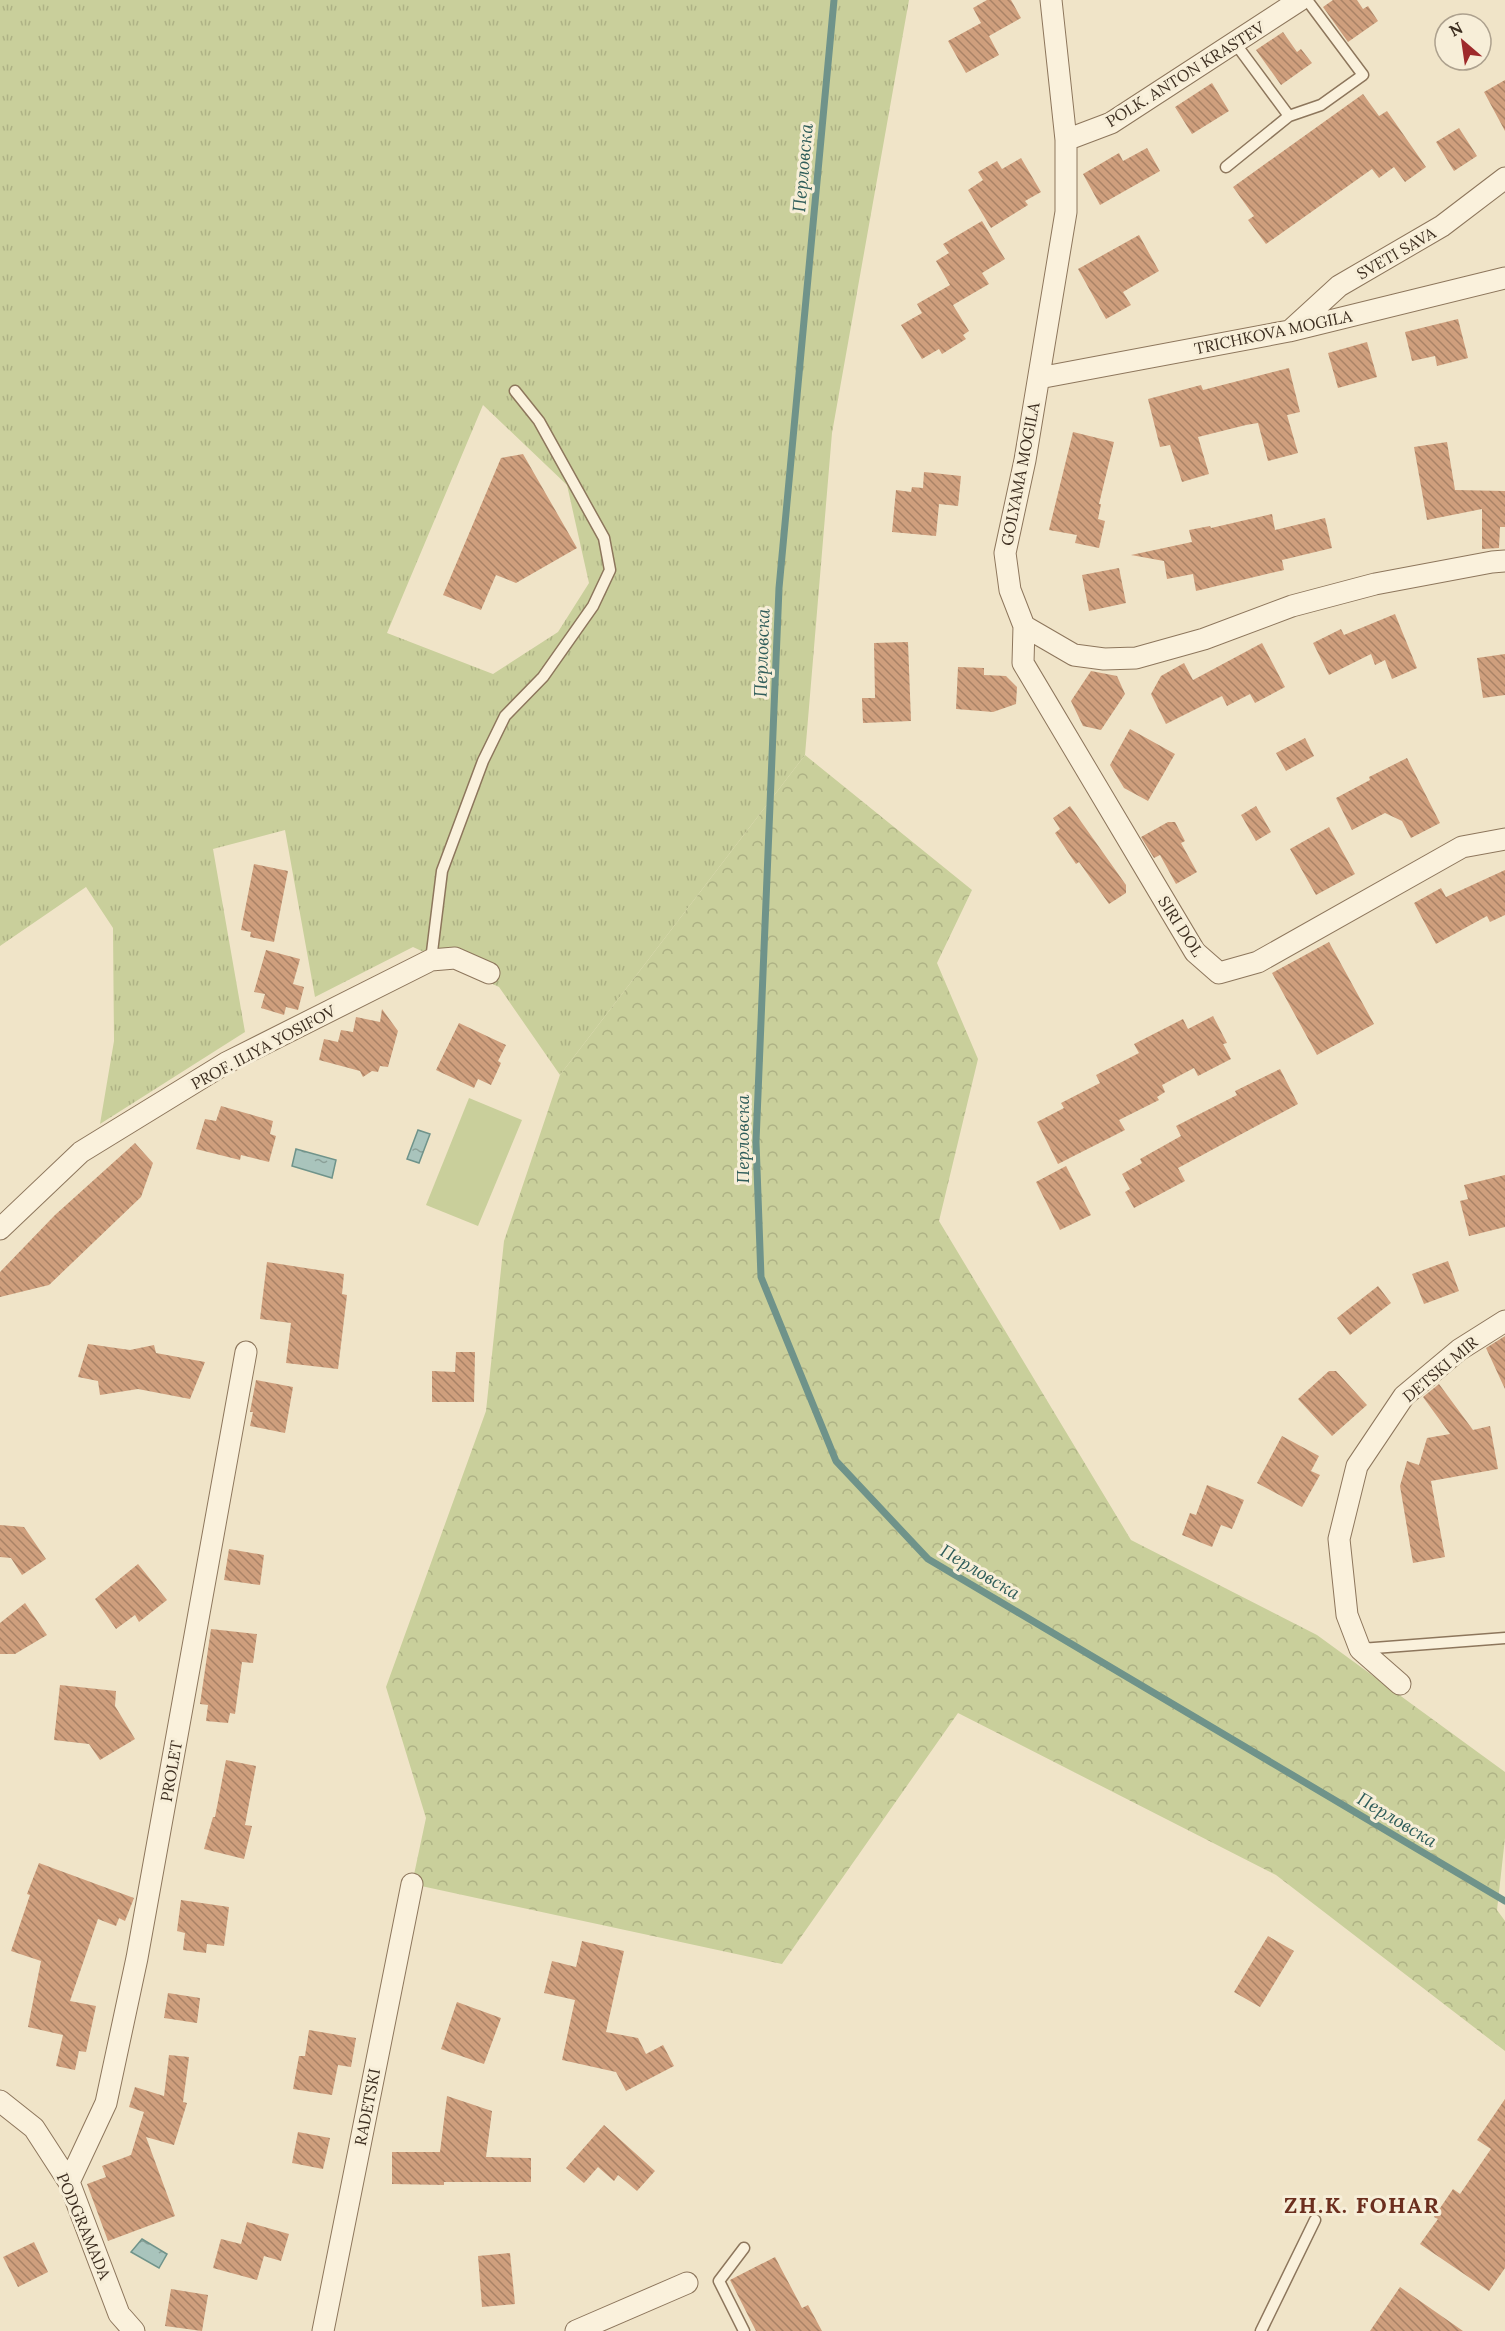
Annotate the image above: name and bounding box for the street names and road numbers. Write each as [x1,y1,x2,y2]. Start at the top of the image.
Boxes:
street label: POLK. ANTON KRASTEV [1102,17,1269,131]
street label: SVETI SAVA [1353,222,1440,284]
street label: TRICHKOVA MOGILA [1192,305,1355,358]
street label: GOLYAMA MOGILA [996,400,1044,547]
street label: SIRI DOL [1154,892,1208,960]
street label: PROF. ILIYA YOSIFOV [187,1000,339,1094]
street label: DETSKI MIR [1398,1331,1482,1406]
street label: PROLET [156,1739,186,1803]
street label: RADETSKI [350,2067,384,2147]
street label: PODGRAMADA [53,2170,116,2283]

